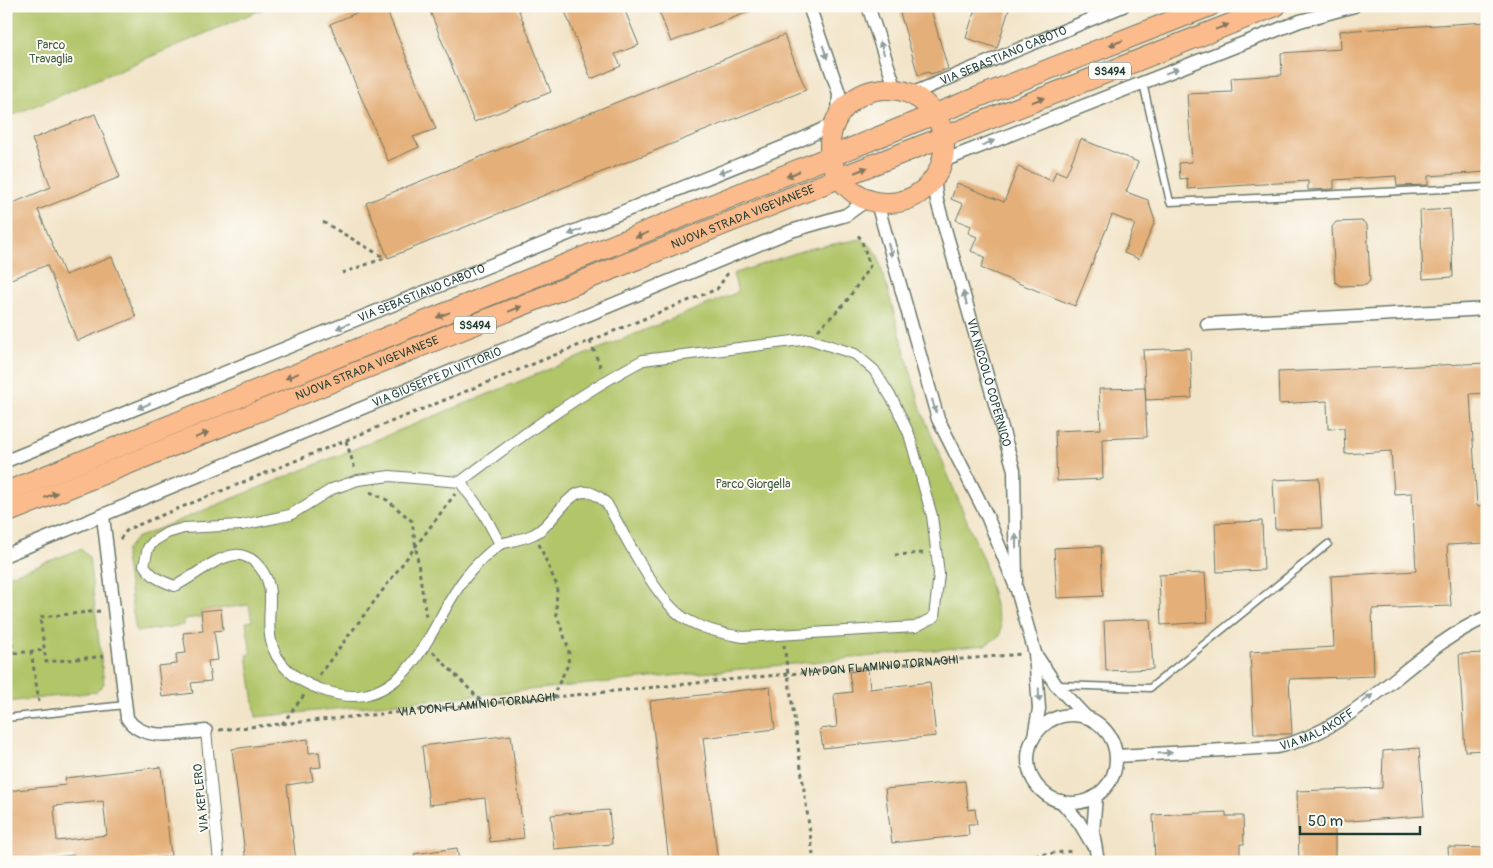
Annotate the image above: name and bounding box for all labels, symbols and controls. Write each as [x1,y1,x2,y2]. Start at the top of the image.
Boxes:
street label: VIA SEBASTIANO CABOTO [938,23,1069,89]
one-way arrow [1215,23,1229,31]
park label: Parco Travaglia [29,38,73,67]
one-way arrow [1108,39,1123,47]
one-way arrow [878,40,886,55]
one-way arrow [822,45,829,60]
road number: SS494 [1089,62,1131,80]
one-way arrow [1165,67,1180,75]
one-way arrow [1031,95,1045,103]
one-way arrow [981,139,996,147]
one-way arrow [854,165,868,173]
one-way arrow [717,167,732,175]
one-way arrow [786,170,800,178]
street label: NUOVA STRADA VIGEVANESE [669,182,817,253]
one-way arrow [568,229,582,237]
one-way arrow [635,231,649,239]
one-way arrow [887,243,895,258]
street label: VIA SEBASTIANO CABOTO [356,261,488,326]
one-way arrow [960,290,968,305]
one-way arrow [508,304,522,312]
one-way arrow [436,312,450,320]
road number: SS494 [454,316,496,334]
street label: VIA NICCOLÒ COPERNICO [963,317,1014,449]
one-way arrow [336,323,350,331]
street label: NUOVA STRADA VIGEVANESE [293,333,441,404]
street label: VIA GIUSEPPE DI VITTORIO [370,344,504,411]
one-way arrow [285,373,300,381]
one-way arrow [931,399,939,414]
one-way arrow [136,403,151,411]
one-way arrow [195,430,209,438]
park label: Parco Giorgella [715,477,791,492]
one-way arrow [44,491,59,498]
one-way arrow [1011,533,1019,549]
street label: VIA DON FLAMINIO TORNAGHI [800,652,959,681]
one-way arrow [1035,687,1043,703]
street label: VIA DON FLAMINIO TORNAGHI [397,690,556,720]
one-way arrow [1360,694,1374,704]
street label: VIA MALAKOFF [1278,706,1357,754]
one-way arrow [1157,749,1173,757]
street label: VIA KEPLERO [190,763,213,833]
scale bar [1300,803,1420,835]
text: 50 m [1308,812,1343,831]

